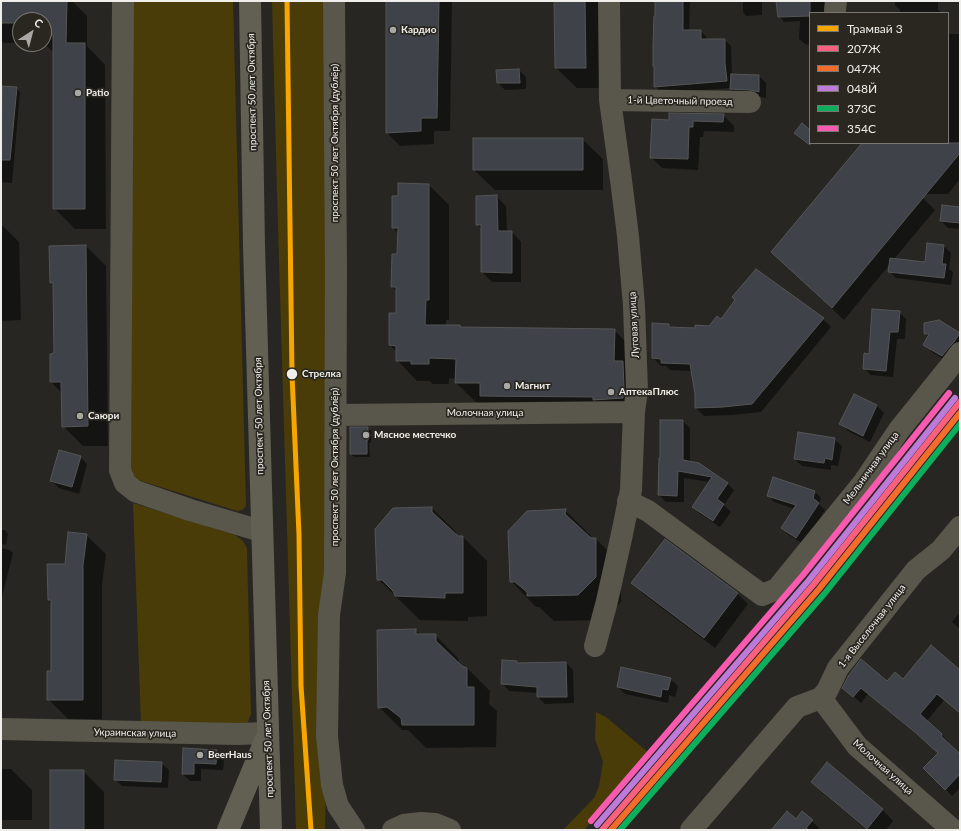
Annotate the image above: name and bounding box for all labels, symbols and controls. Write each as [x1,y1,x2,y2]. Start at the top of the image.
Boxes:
north arrow [12,12,52,52]
legend [809,12,949,144]
text: С [32,15,46,30]
text: Трамвай 3 [847,21,903,36]
place label: Кардио [401,24,436,36]
marker: Кардио [388,25,398,35]
street label: проспект 50 лет Октября [245,33,259,151]
text: 207Ж [847,41,880,56]
text: 047Ж [847,61,880,76]
street label: проспект 50 лет Октября (дублёр) [329,64,341,222]
text: 048Й [847,81,877,96]
place label: Patio [86,87,109,99]
marker: Patio [73,88,83,98]
street label: 1-й Цветочный проезд [627,94,733,108]
text: 373C [847,101,876,116]
text: 354С [847,121,876,136]
street label: Луговая улица [626,291,642,359]
street label: проспект 50 лет Октября [252,357,266,475]
marker: Стрелка [285,367,299,381]
place label: Стрелка [302,368,341,380]
place label: Магнит [515,380,550,392]
marker: Магнит [502,381,512,391]
place label: АптекаПлюс [619,386,679,398]
marker: АптекаПлюс [606,387,616,397]
street label: проспект 50 лет Октября (дублёр) [329,388,341,546]
street label: Молочная улица [447,407,523,419]
place label: Саюри [88,410,119,422]
marker: Саюри [75,411,85,421]
place label: Мясное местечко [374,429,456,441]
street label: Мельничная улица [841,429,901,507]
marker: Мясное местечко [361,430,371,440]
street label: 1-я Выселочная улица [836,582,908,670]
street label: проспект 50 лет Октября [260,680,276,798]
street label: Украинская улица [94,726,176,740]
street label: Молочная улица [850,737,916,797]
place label: BeerHaus [208,749,252,761]
marker: BeerHaus [195,750,205,760]

